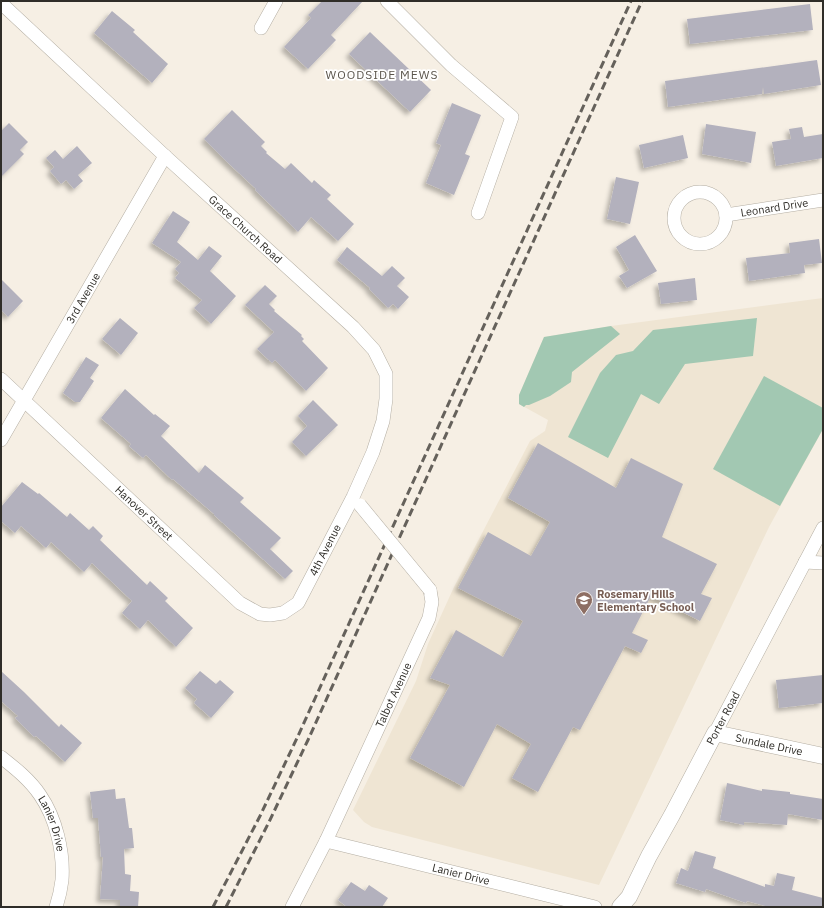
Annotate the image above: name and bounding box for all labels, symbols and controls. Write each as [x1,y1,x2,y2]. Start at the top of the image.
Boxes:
district label: WOODSIDE MEWS [326,67,438,82]
street label: Grace Church Road [206,192,285,266]
street label: Leonard Drive [740,195,809,220]
street label: 3rd Avenue [63,270,103,326]
street label: Hanover Street [112,483,176,543]
street label: 4th Avenue [306,522,344,578]
place label: Rosemary Hills Elementary School [597,587,695,614]
school or university icon: Rosemary Hills Elementary School [574,590,594,615]
street label: Talbot Avenue [372,660,414,730]
street label: Porter Road [703,689,743,747]
street label: Sundale Drive [734,731,804,758]
street label: Lanier Drive [35,793,68,853]
street label: Lanier Drive [431,860,491,888]

